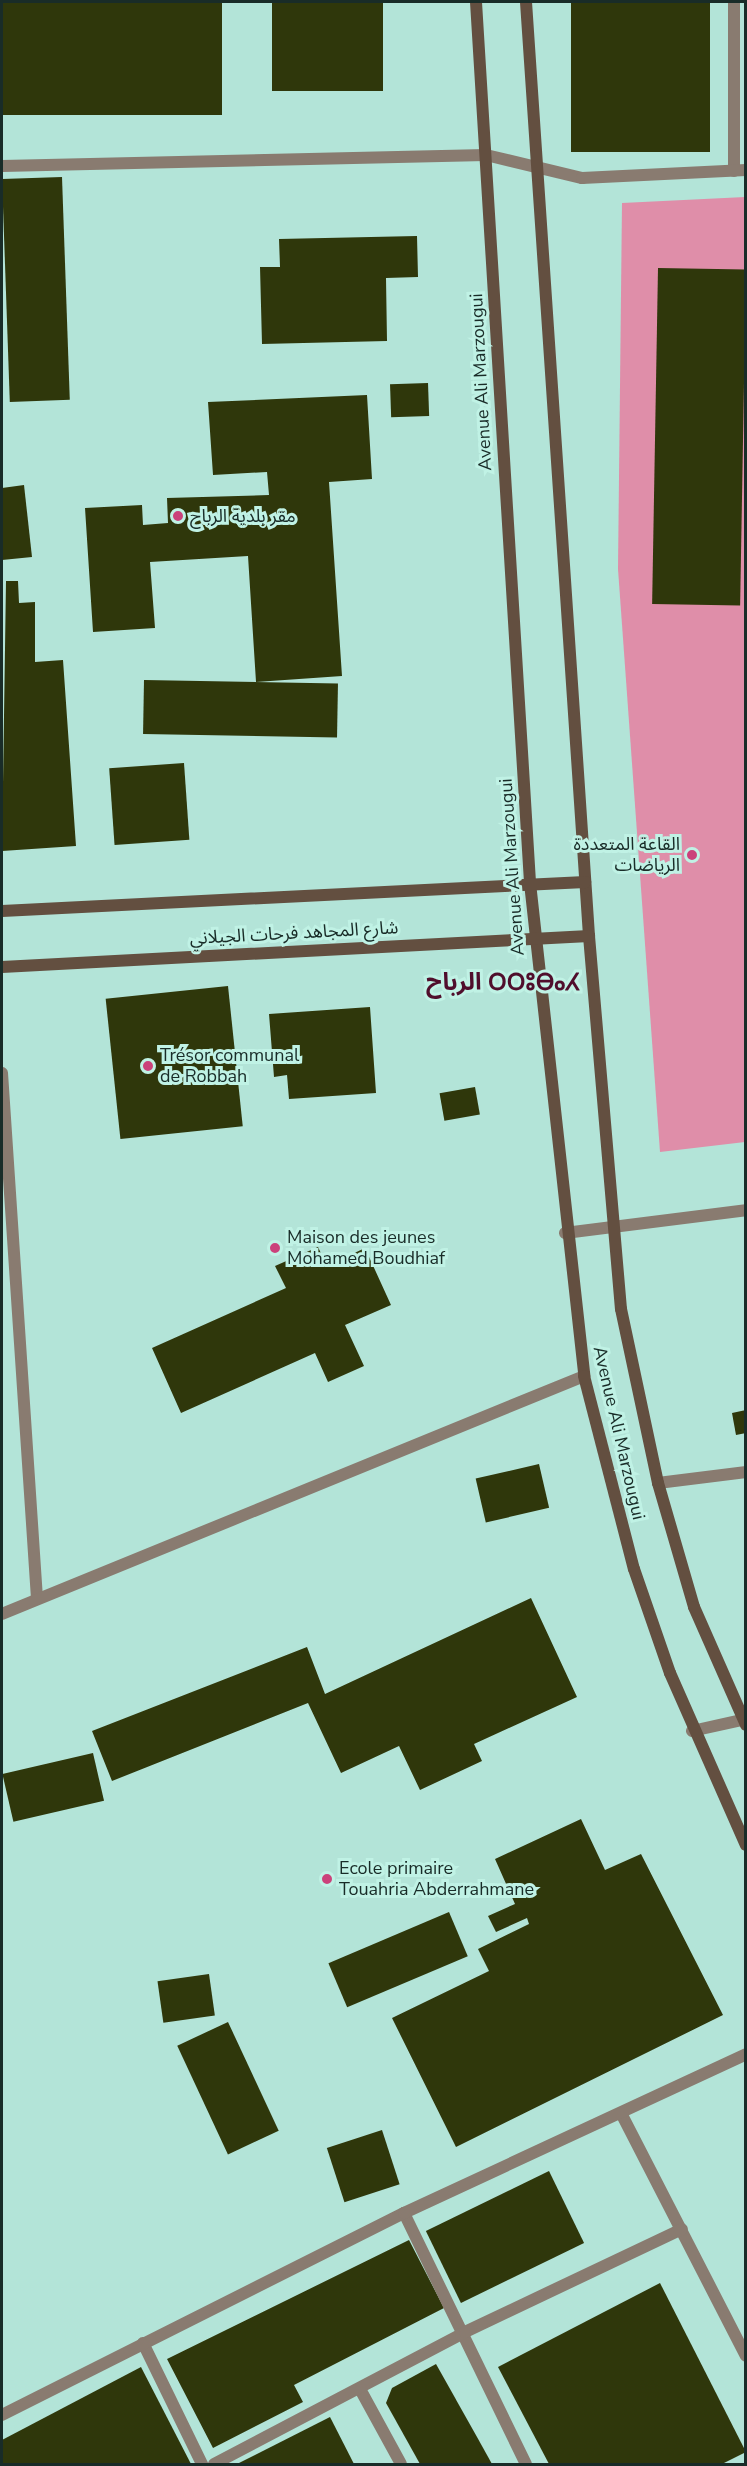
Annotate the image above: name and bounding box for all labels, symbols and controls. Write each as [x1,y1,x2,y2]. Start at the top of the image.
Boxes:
street label: Avenue Ali Marzougui [466,293,496,471]
place label: مقر بلدية الرباح [190,505,296,527]
marker: مقر بلدية الرباح [171,509,185,523]
street label: Avenue Ali Marzougui [495,778,529,956]
place label: القاعة المتعددة الرياضات [574,834,680,876]
marker: القاعة المتعددة الرياضات [685,848,699,862]
street label: شارع المجاهد فرحات الجيلاني [189,917,399,949]
district label: الرباح ⵔⵔⵓⴱⴰⵃ [426,969,580,997]
place label: Trésor communal de Robbah [160,1045,299,1088]
marker: Trésor communal de Robbah [141,1059,155,1073]
place label: Maison des jeunes Mohamed Boudhiaf [287,1227,445,1270]
marker: Maison des jeunes Mohamed Boudhiaf [268,1241,282,1255]
street label: Avenue Ali Marzougui [588,1344,650,1522]
place label: Ecole primaire Touahria Abderrahmane [339,1858,534,1900]
marker: Ecole primaire Touahria Abderrahmane [320,1872,334,1886]

